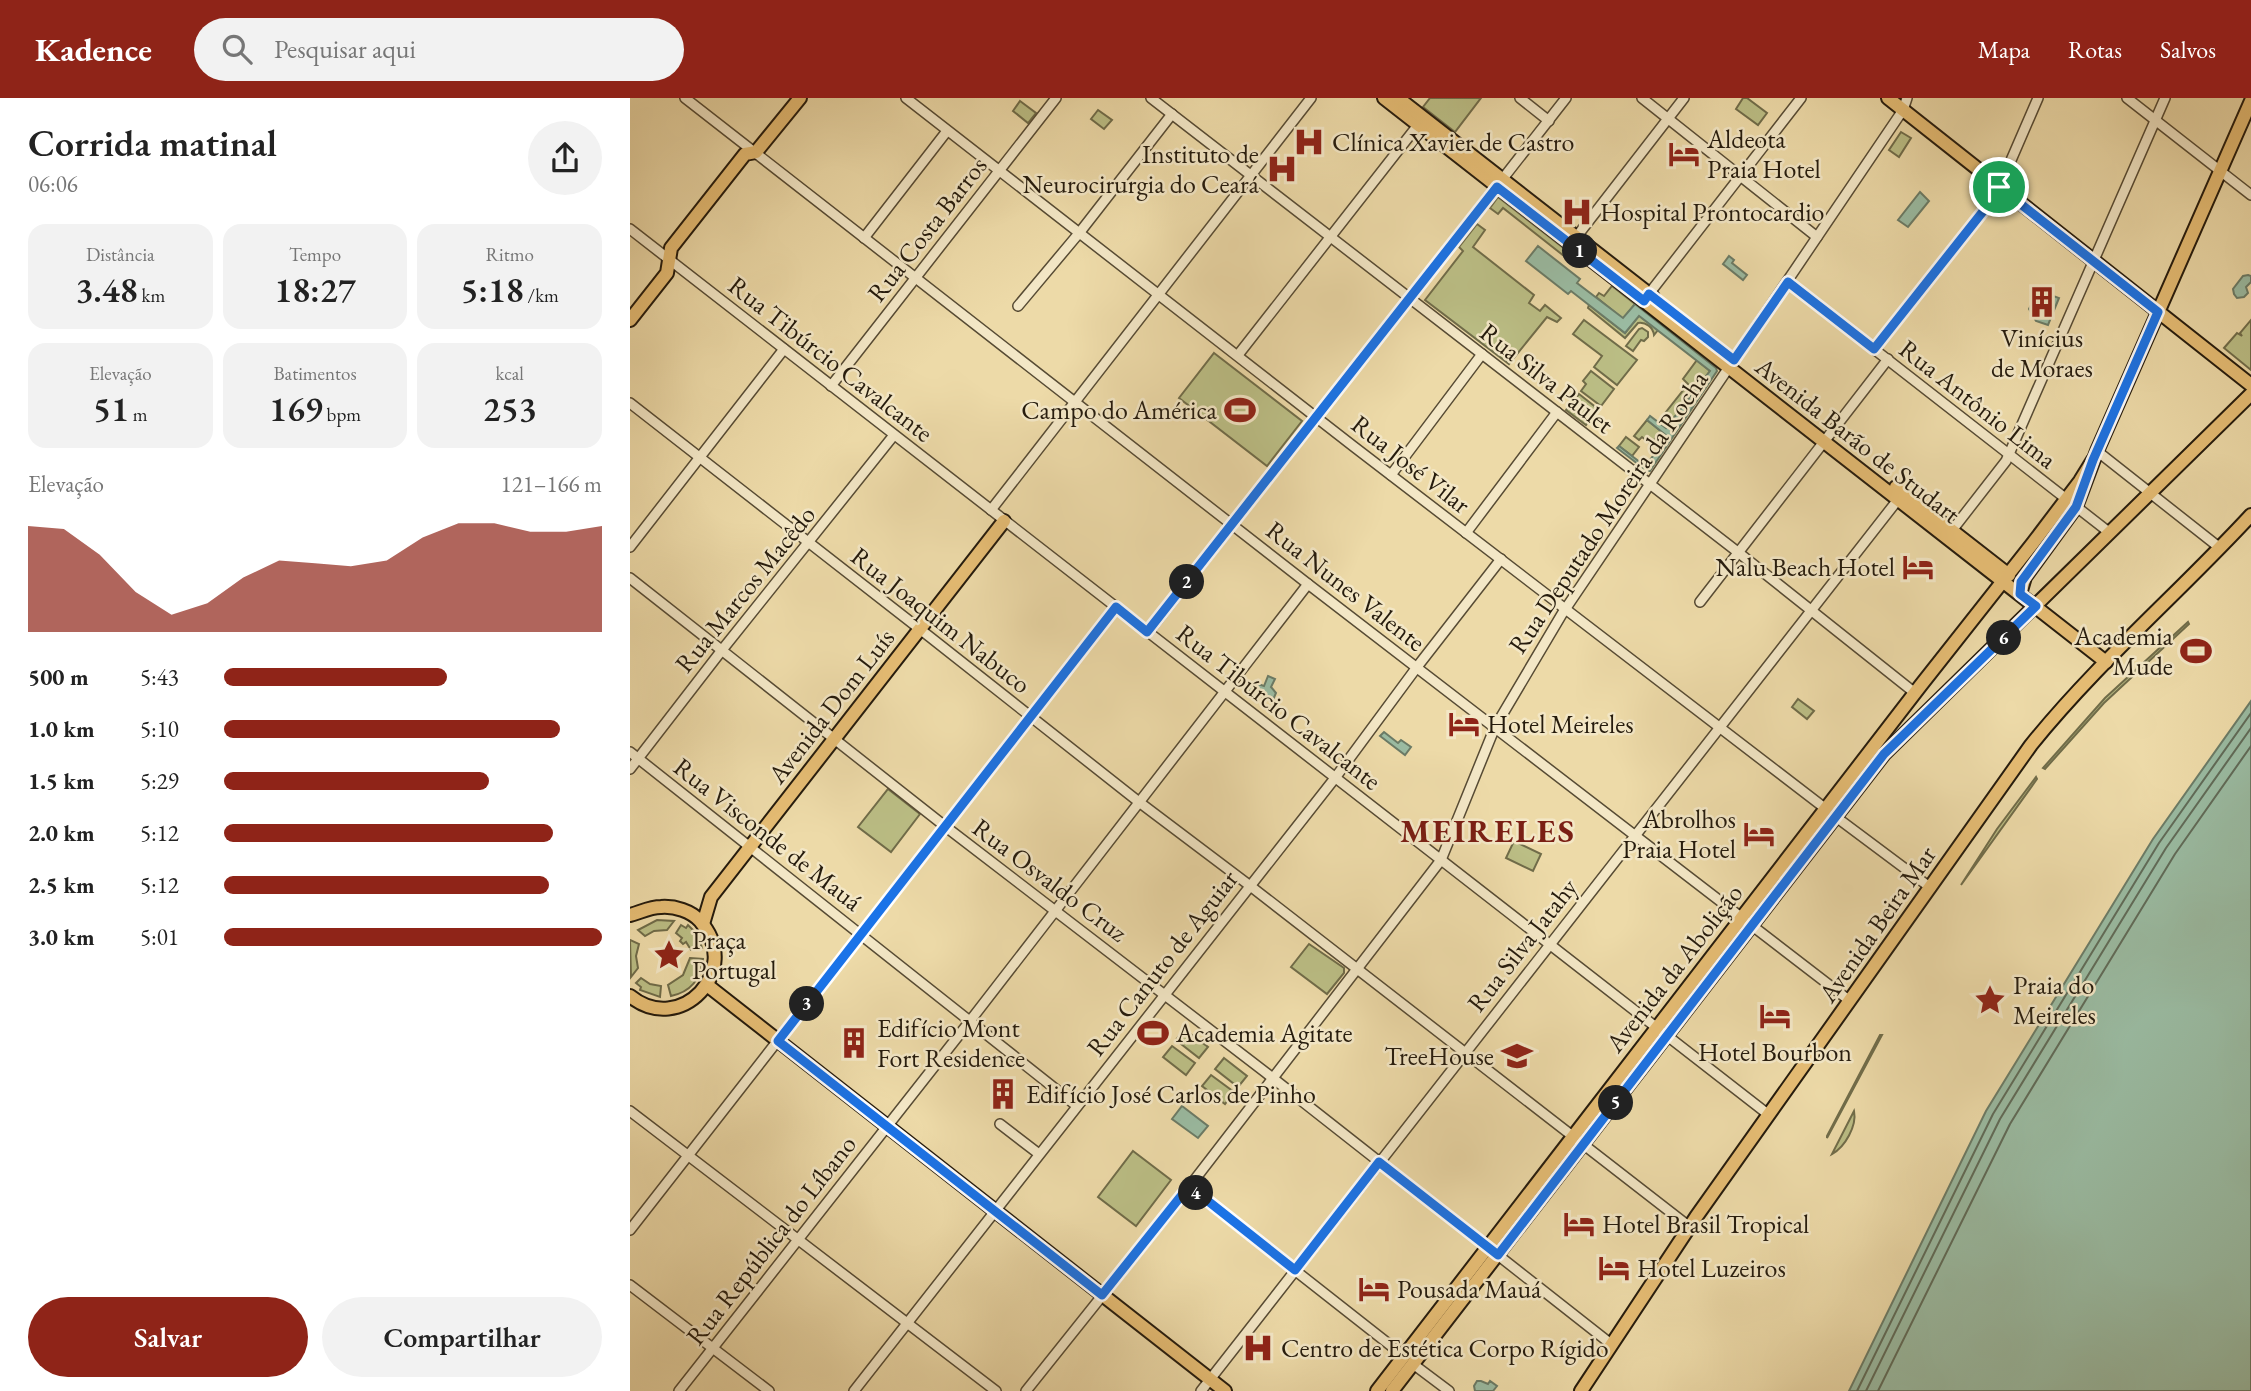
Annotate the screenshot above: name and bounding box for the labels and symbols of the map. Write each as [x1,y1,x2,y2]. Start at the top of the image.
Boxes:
place label: Aldeota Praia Hotel [1706,122,1821,186]
hospital icon: Clínica Xavier de Castro [1292,125,1326,159]
place label: Clínica Xavier de Castro [1332,125,1574,159]
place label: Instituto de Neurocirurgia do Ceará [1022,137,1260,201]
hotel icon: Aldeota Praia Hotel [1667,137,1701,171]
street label: Rua Costa Barros [860,149,994,309]
hospital icon: Instituto de Neurocirurgia do Ceará [1265,152,1299,186]
pin [1969,157,2029,217]
hospital icon: Hospital Prontocardio [1560,195,1594,229]
place label: Hospital Prontocardio [1600,195,1824,229]
pin: 1 [1562,234,1598,268]
street label: Rua Tibúrcio Cavalcante [722,268,940,450]
building icon: Vinícius de Moraes [2025,285,2059,319]
street label: Rua Silva Paulet [1473,315,1621,441]
place label: Vinícius de Moraes [1991,321,2093,385]
street label: Rua Antônio Lima [1892,332,2064,477]
street label: Avenida Barão de Studart [1748,349,1968,531]
street label: Rua Deputado Moreira da Rocha [1500,363,1716,660]
place label: Campo do América [1021,393,1218,427]
sports icon: Campo do América [1223,393,1257,427]
street label: Rua José Vilar [1345,407,1478,521]
street label: Rua Marcos Macêdo [667,498,823,680]
street label: Rua Nunes Valente [1259,513,1433,659]
street label: Rua Joaquim Nabuco [844,539,1038,701]
place label: Nalu Beach Hotel [1715,550,1895,584]
hotel icon: Nalu Beach Hotel [1901,550,1935,584]
pin: 2 [1170,564,1204,600]
street label: Rua Tibúrcio Cavalcante [1170,616,1388,798]
place label: Academia Mude [2073,619,2174,683]
pin: 6 [1986,620,2022,656]
street label: Avenida Dom Luís [759,622,902,791]
sports icon: Academia Mude [2179,634,2213,668]
hotel icon: Hotel Meireles [1447,707,1481,741]
place label: Hotel Meireles [1487,707,1634,741]
street label: Rua Visconde de Mauá [667,750,870,919]
place label: Abrolhos Praia Hotel [1622,802,1736,866]
district label: MEIRELES [1400,809,1576,852]
street label: Rua Osvaldo Cruz [966,811,1134,950]
hotel icon: Abrolhos Praia Hotel [1742,817,1776,851]
street label: Avenida Beira Mar [1810,839,1944,1010]
street label: Rua Canuto de Aguiar [1079,863,1246,1063]
street label: Rua Silva Jatahy [1459,871,1585,1019]
street label: Avenida da Abolição [1597,877,1750,1060]
place label: Praça Portugal [692,923,776,987]
place icon: Praça Portugal [652,938,686,972]
place label: Praia do Meireles [2013,968,2096,1032]
place icon: Praia do Meireles [1973,983,2007,1017]
pin: 3 [790,986,824,1021]
hotel icon: Hotel Bourbon [1758,999,1792,1033]
place label: Edifício Mont Fort Residence [877,1011,1025,1075]
sports icon: Academia Agitate [1136,1016,1170,1050]
place label: Academia Agitate [1175,1016,1353,1050]
building icon: Edifício Mont Fort Residence [837,1026,871,1060]
place label: Hotel Bourbon [1698,1035,1852,1069]
place label: TreeHouse [1384,1039,1494,1073]
school or university icon: TreeHouse [1500,1039,1534,1073]
building icon: Edifício José Carlos de Pinho [986,1077,1020,1111]
place label: Edifício José Carlos de Pinho [1026,1077,1316,1111]
pin: 5 [1598,1086,1634,1121]
street label: Rua República do Líbano [678,1128,864,1352]
pin: 4 [1178,1176,1214,1210]
hotel icon: Hotel Brasil Tropical [1562,1207,1596,1241]
place label: Hotel Brasil Tropical [1602,1207,1809,1241]
hotel icon: Hotel Luzeiros [1597,1251,1631,1285]
place label: Hotel Luzeiros [1637,1251,1786,1285]
hotel icon: Pousada Mauá [1357,1272,1391,1306]
place label: Pousada Mauá [1397,1272,1542,1306]
hospital icon: Centro de Estética Corpo Rígido [1241,1331,1275,1365]
place label: Centro de Estética Corpo Rígido [1281,1331,1609,1365]

